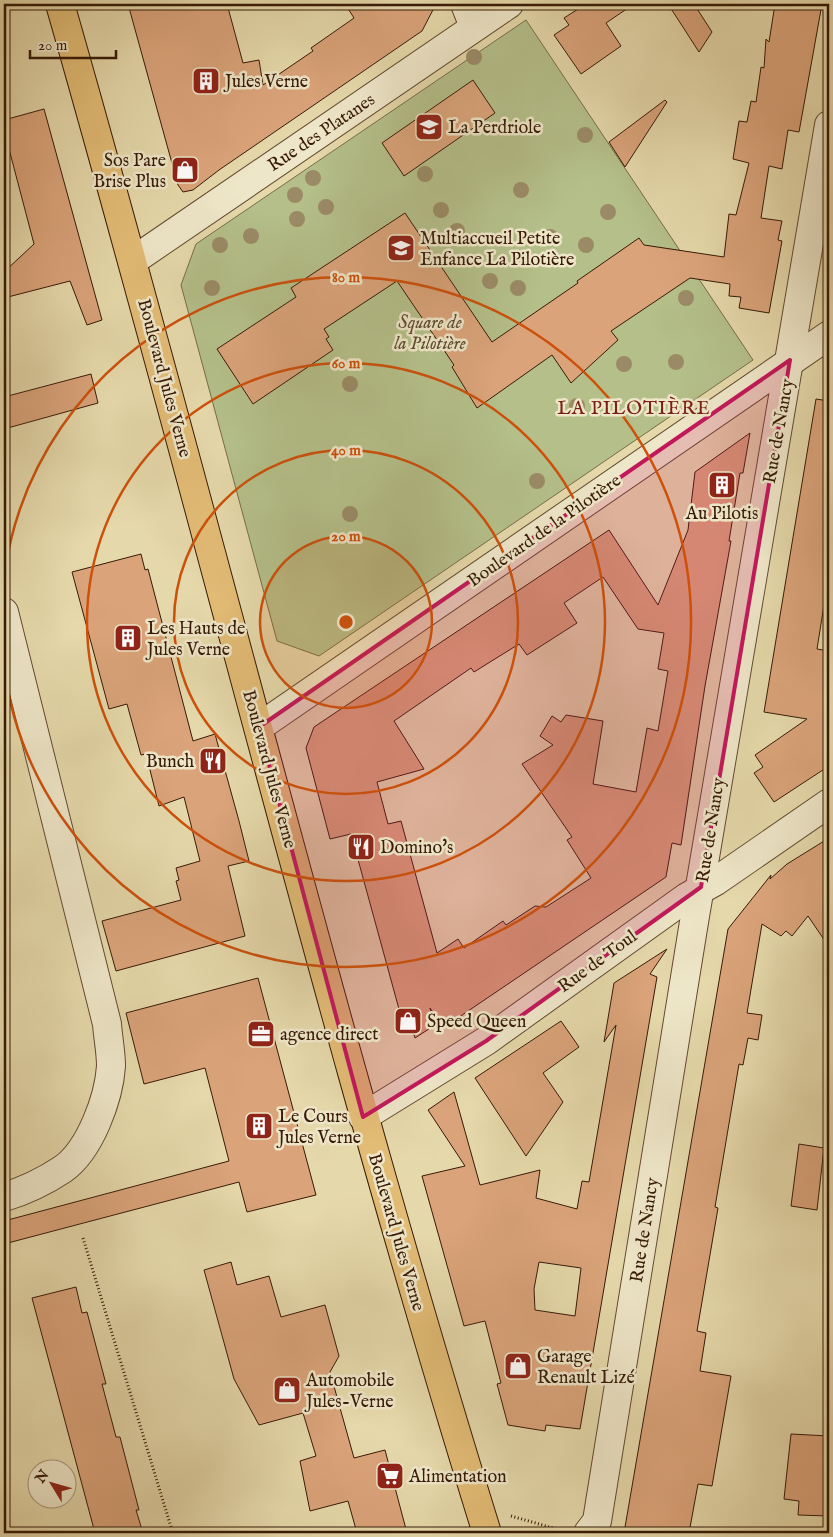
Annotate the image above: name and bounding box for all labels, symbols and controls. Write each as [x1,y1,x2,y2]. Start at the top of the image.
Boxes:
scale bar [30,28,116,60]
text: 20 m [38,36,68,55]
building icon: Jules Verne [191,66,221,96]
place label: Jules Verne [223,71,308,94]
street label: Rue des Platanes [264,89,380,178]
school or university icon: La Perdriole [414,112,444,142]
place label: La Perdriole [448,117,541,140]
place label: Sos Pare Brise Plus [93,150,166,194]
shop icon: Sos Pare Brise Plus [170,155,200,185]
place label: Multiaccueil Petite Enfance La Pilotière [420,228,574,272]
school or university icon: Multiaccueil Petite Enfance La Pilotière [386,233,416,263]
text: 80 m [332,268,360,287]
street label: Boulevard Jules Verne [131,297,196,460]
park label: Square de la Pilotière [394,312,466,356]
text: 60 m [332,354,361,373]
street label: Rue de Nancy [759,377,800,485]
district label: LA PILOTIÈRE [557,396,711,421]
text: 40 m [331,441,361,460]
street label: Boulevard de la Pilotière [464,470,626,593]
building icon: Au Pilotis [707,470,737,500]
place label: Au Pilotis [685,503,758,526]
text: 20 m [331,527,361,546]
centre of rings [337,613,355,631]
place label: Les Hauts de Jules Verne [145,618,245,662]
building icon: Les Hauts de Jules Verne [113,623,143,653]
street label: Boulevard Jules Verne [236,688,301,851]
restaurant icon: Bunch [198,746,228,776]
place label: Bunch [146,751,194,774]
street label: Rue de Nancy [692,776,731,884]
restaurant icon: Domino's [346,832,376,862]
place label: Domino's [380,837,453,860]
street label: Rue de Toul [554,926,642,999]
shop icon: Speed Queen [393,1006,423,1036]
place label: Speed Queen [427,1011,527,1034]
office icon: agence direct [246,1019,276,1049]
place label: agence direct [280,1024,379,1047]
place label: Le Cours Jules Verne [276,1106,361,1150]
building icon: Le Cours Jules Verne [244,1111,274,1141]
street label: Boulevard Jules Verne [362,1151,429,1314]
street label: Rue de Nancy [626,1176,665,1284]
place label: Garage Renault Lizé [537,1346,635,1390]
shop icon: Garage Renault Lizé [503,1351,533,1381]
place label: Automobile Jules-Verne [304,1370,394,1414]
shop icon: Automobile Jules-Verne [272,1375,302,1405]
north arrow [28,1460,78,1510]
supermarket icon: Alimentation [375,1461,405,1491]
place label: Alimentation [408,1466,507,1489]
text: N [31,1467,53,1488]

